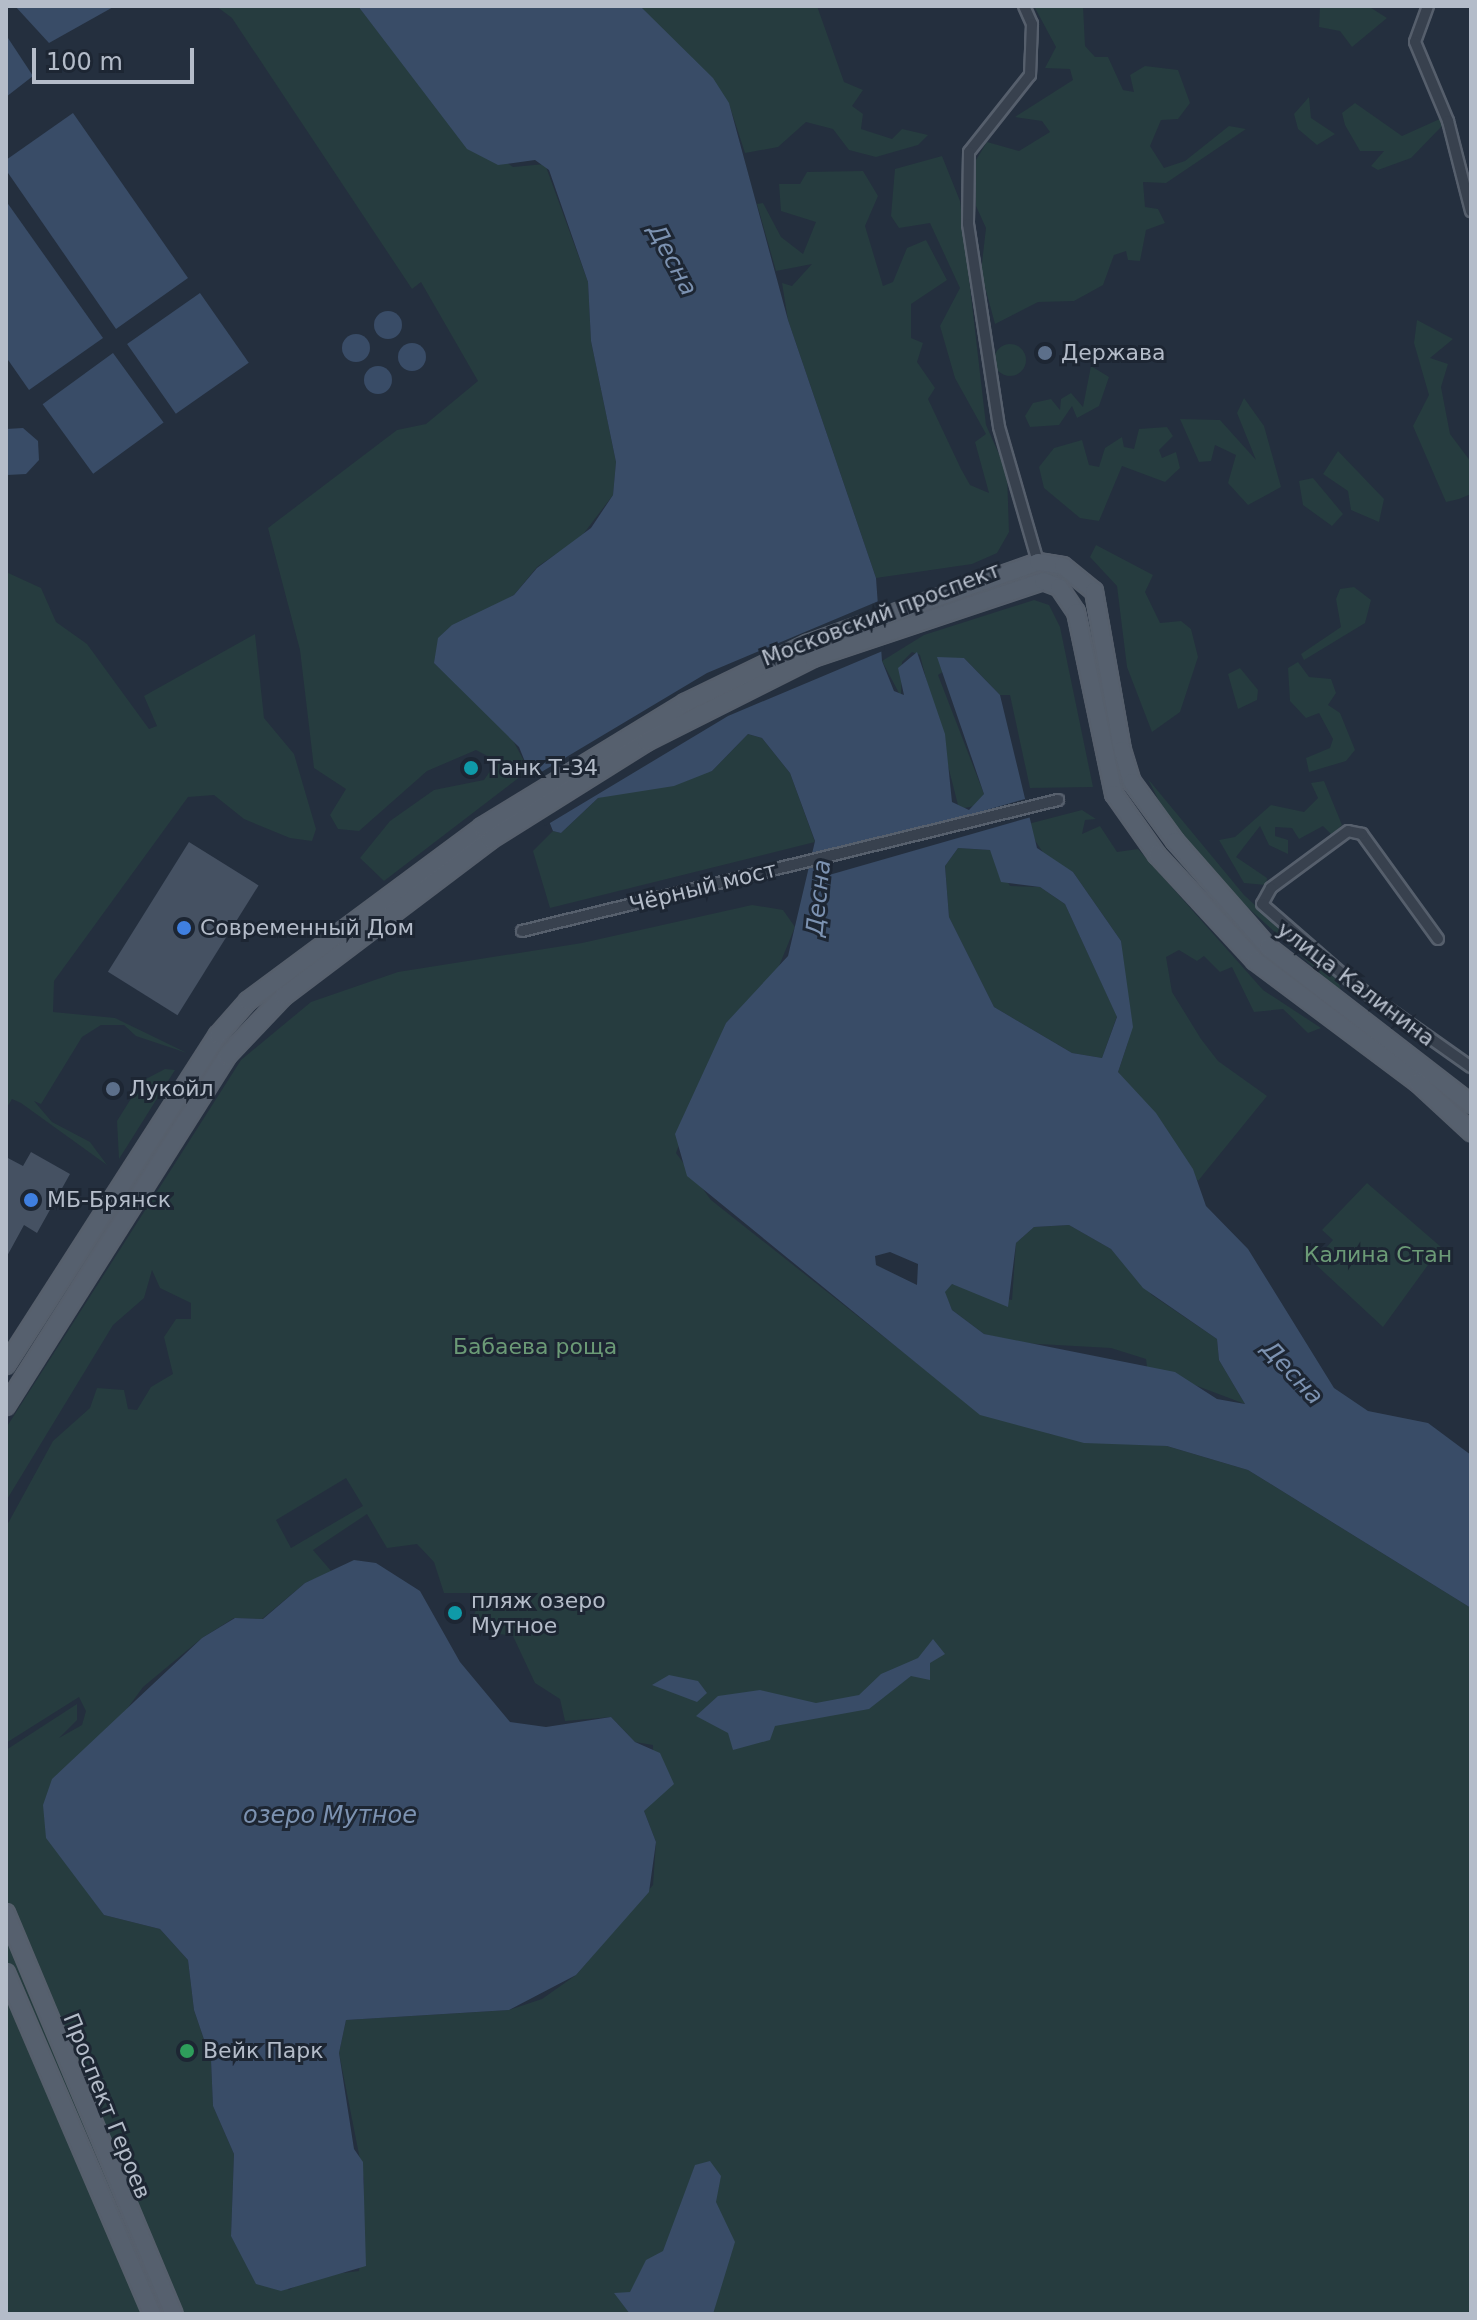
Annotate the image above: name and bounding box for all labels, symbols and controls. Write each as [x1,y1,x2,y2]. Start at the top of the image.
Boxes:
scale bar [36,32,198,82]
text: 100 m [46,48,123,76]
water label: Десна [641,219,703,301]
place label: Держава [1061,340,1165,366]
marker: Держава [1036,344,1054,362]
street label: Московский проспект [758,556,1004,672]
place label: Танк Т-34 [487,755,598,781]
marker: Танк Т-34 [462,759,480,777]
street label: Чёрный мост [627,856,779,918]
water label: Десна [801,858,837,938]
place label: Современный Дом [200,915,414,941]
street label: улица Калинина [1272,916,1440,1052]
marker: Современный Дом [175,919,193,937]
place label: Лукойл [129,1076,214,1102]
marker: Лукойл [104,1080,122,1098]
place label: МБ-Брянск [47,1187,171,1213]
marker: МБ-Брянск [22,1191,40,1209]
park label: Калина Стан [1304,1242,1452,1268]
park label: Бабаева роща [453,1334,617,1360]
water label: Десна [1255,1335,1329,1411]
place label: пляж озеро Мутное [471,1587,606,1638]
marker: пляж озеро Мутное [446,1604,464,1622]
water label: озеро Мутное [243,1802,417,1830]
street label: Проспект Героев [58,2009,156,2203]
place label: Вейк Парк [203,2038,323,2064]
marker: Вейк Парк [178,2042,196,2060]

